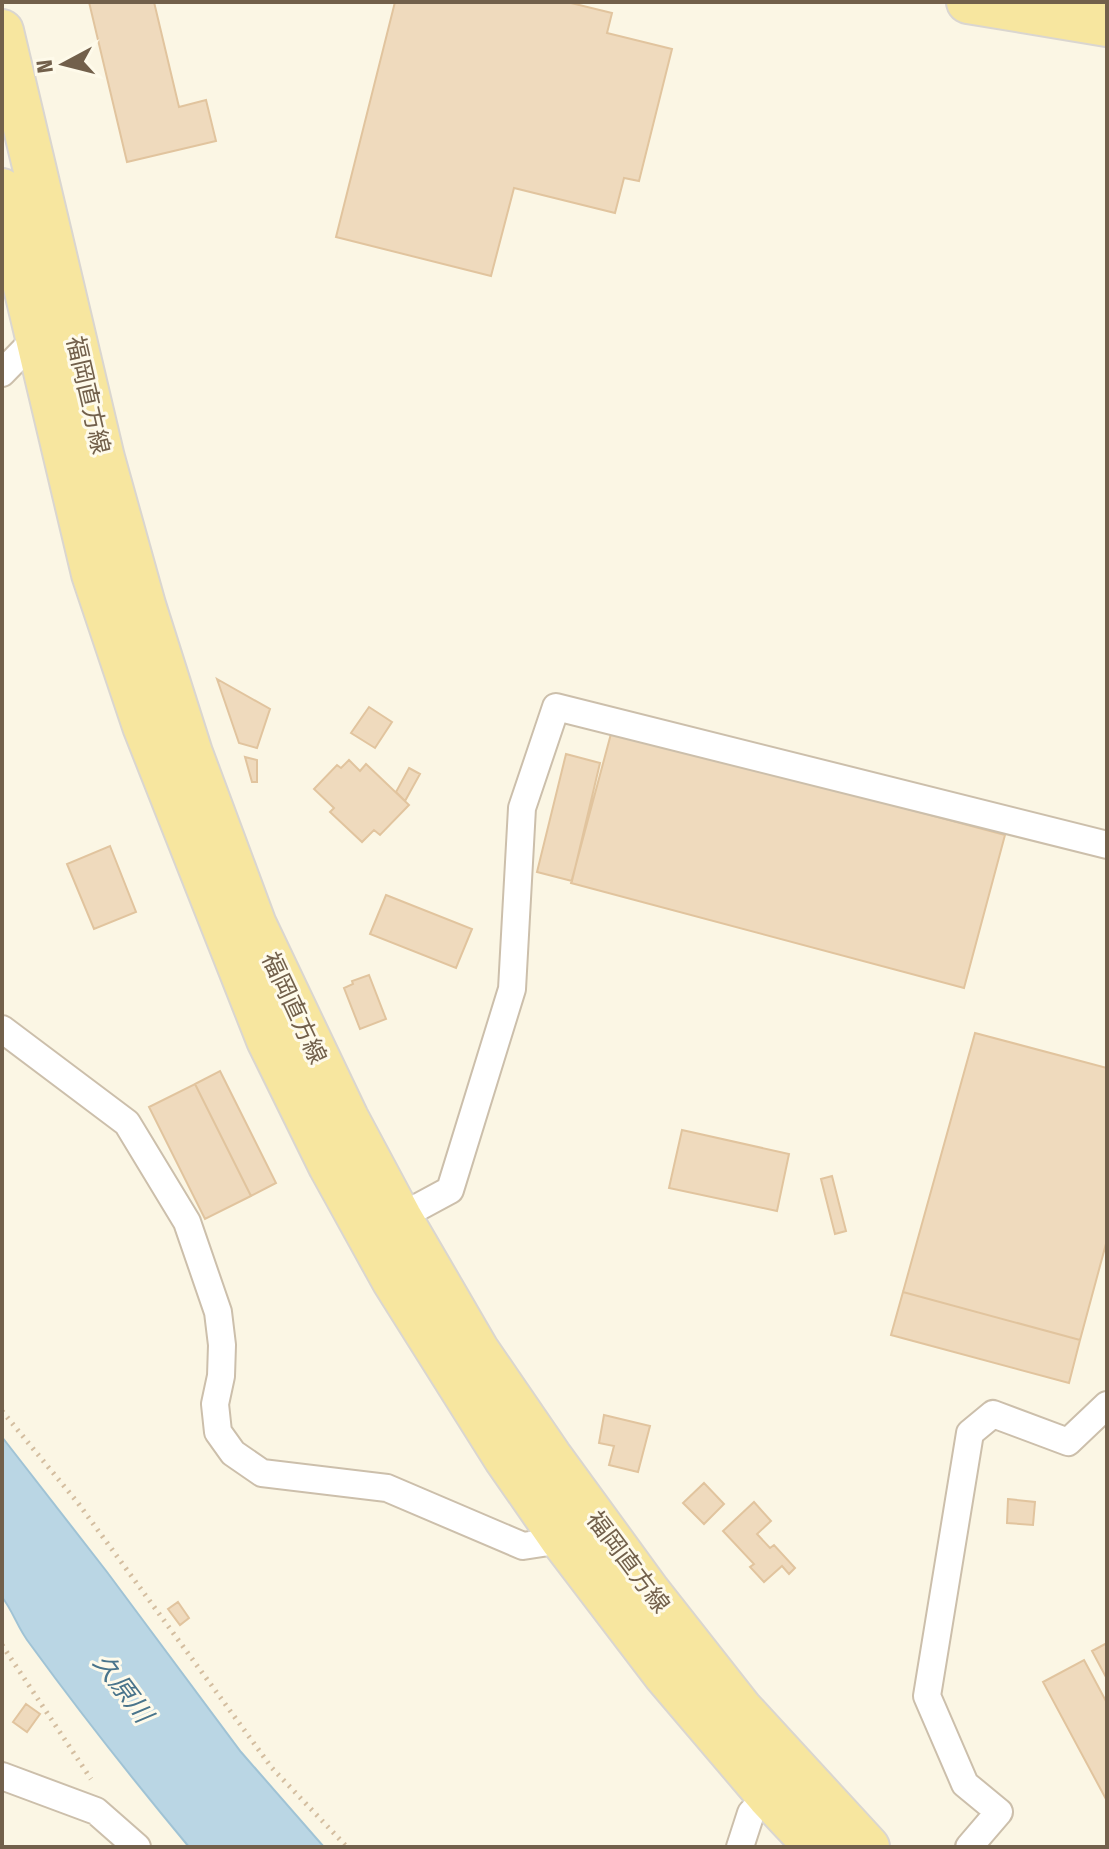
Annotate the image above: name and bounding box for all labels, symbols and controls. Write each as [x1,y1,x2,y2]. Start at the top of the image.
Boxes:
north arrow [24,24,104,104]
text: N [30,58,59,75]
street label: 福岡直方線 [61,333,115,457]
street label: 福岡直方線 [256,948,332,1068]
street label: 福岡直方線 [581,1506,675,1618]
water label: 久原川 [87,1648,160,1731]

